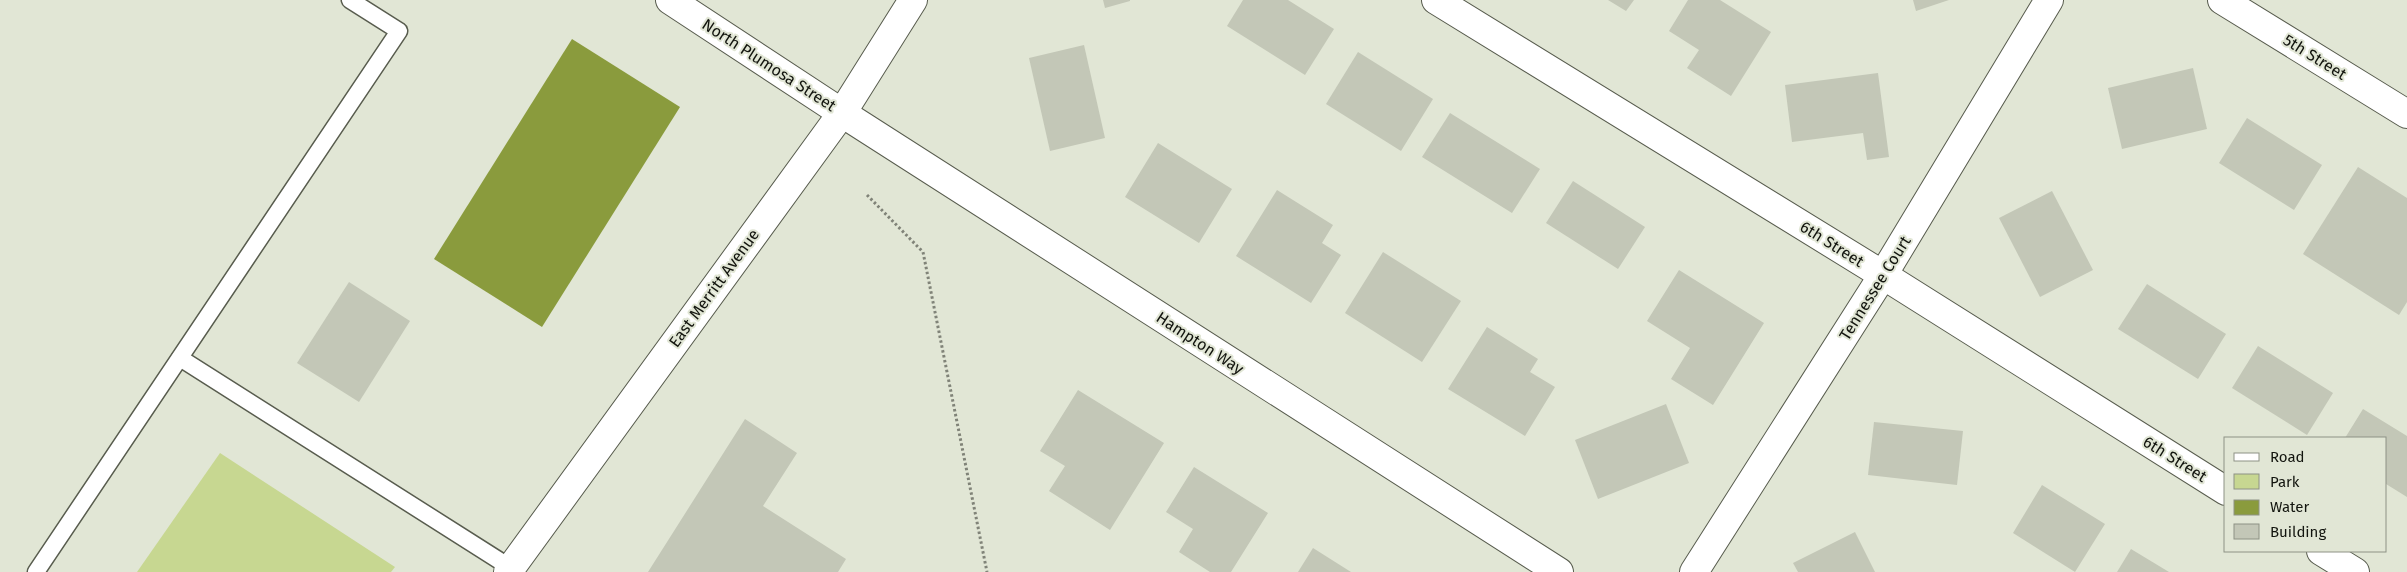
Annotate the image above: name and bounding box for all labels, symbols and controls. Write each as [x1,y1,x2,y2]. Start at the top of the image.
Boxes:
street label: North Plumosa Street [699,15,840,115]
street label: 5th Street [2280,30,2350,84]
street label: 6th Street [1797,217,1867,271]
street label: East Merritt Avenue [665,225,763,351]
street label: Tennessee Court [1835,232,1915,344]
street label: Hampton Way [1153,308,1247,378]
street label: 6th Street [2140,432,2210,486]
legend [2224,437,2387,552]
text: Road [2270,448,2305,466]
text: Park [2270,473,2300,491]
text: Water [2270,498,2309,516]
text: Building [2270,523,2326,541]

